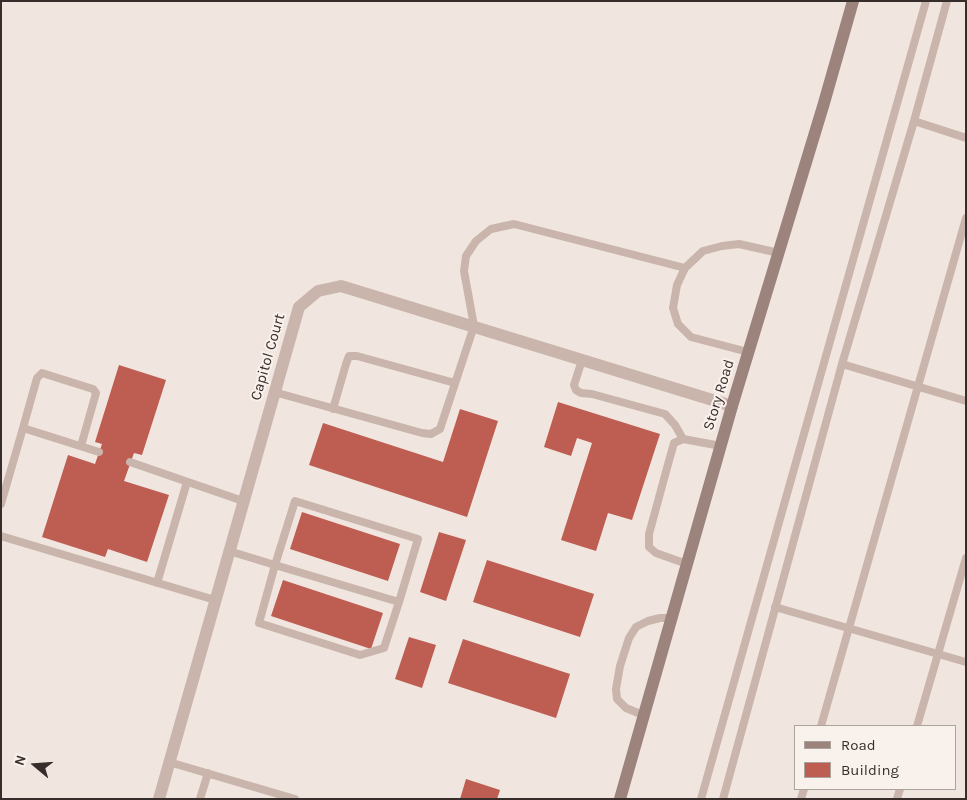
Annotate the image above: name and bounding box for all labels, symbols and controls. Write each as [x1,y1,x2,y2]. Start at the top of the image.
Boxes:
street label: Capitol Court [247,311,289,403]
street label: Story Road [700,357,738,433]
legend [794,725,957,790]
text: Road [841,736,876,754]
north arrow [10,740,60,790]
text: N [11,753,30,768]
text: Building [841,761,899,779]

